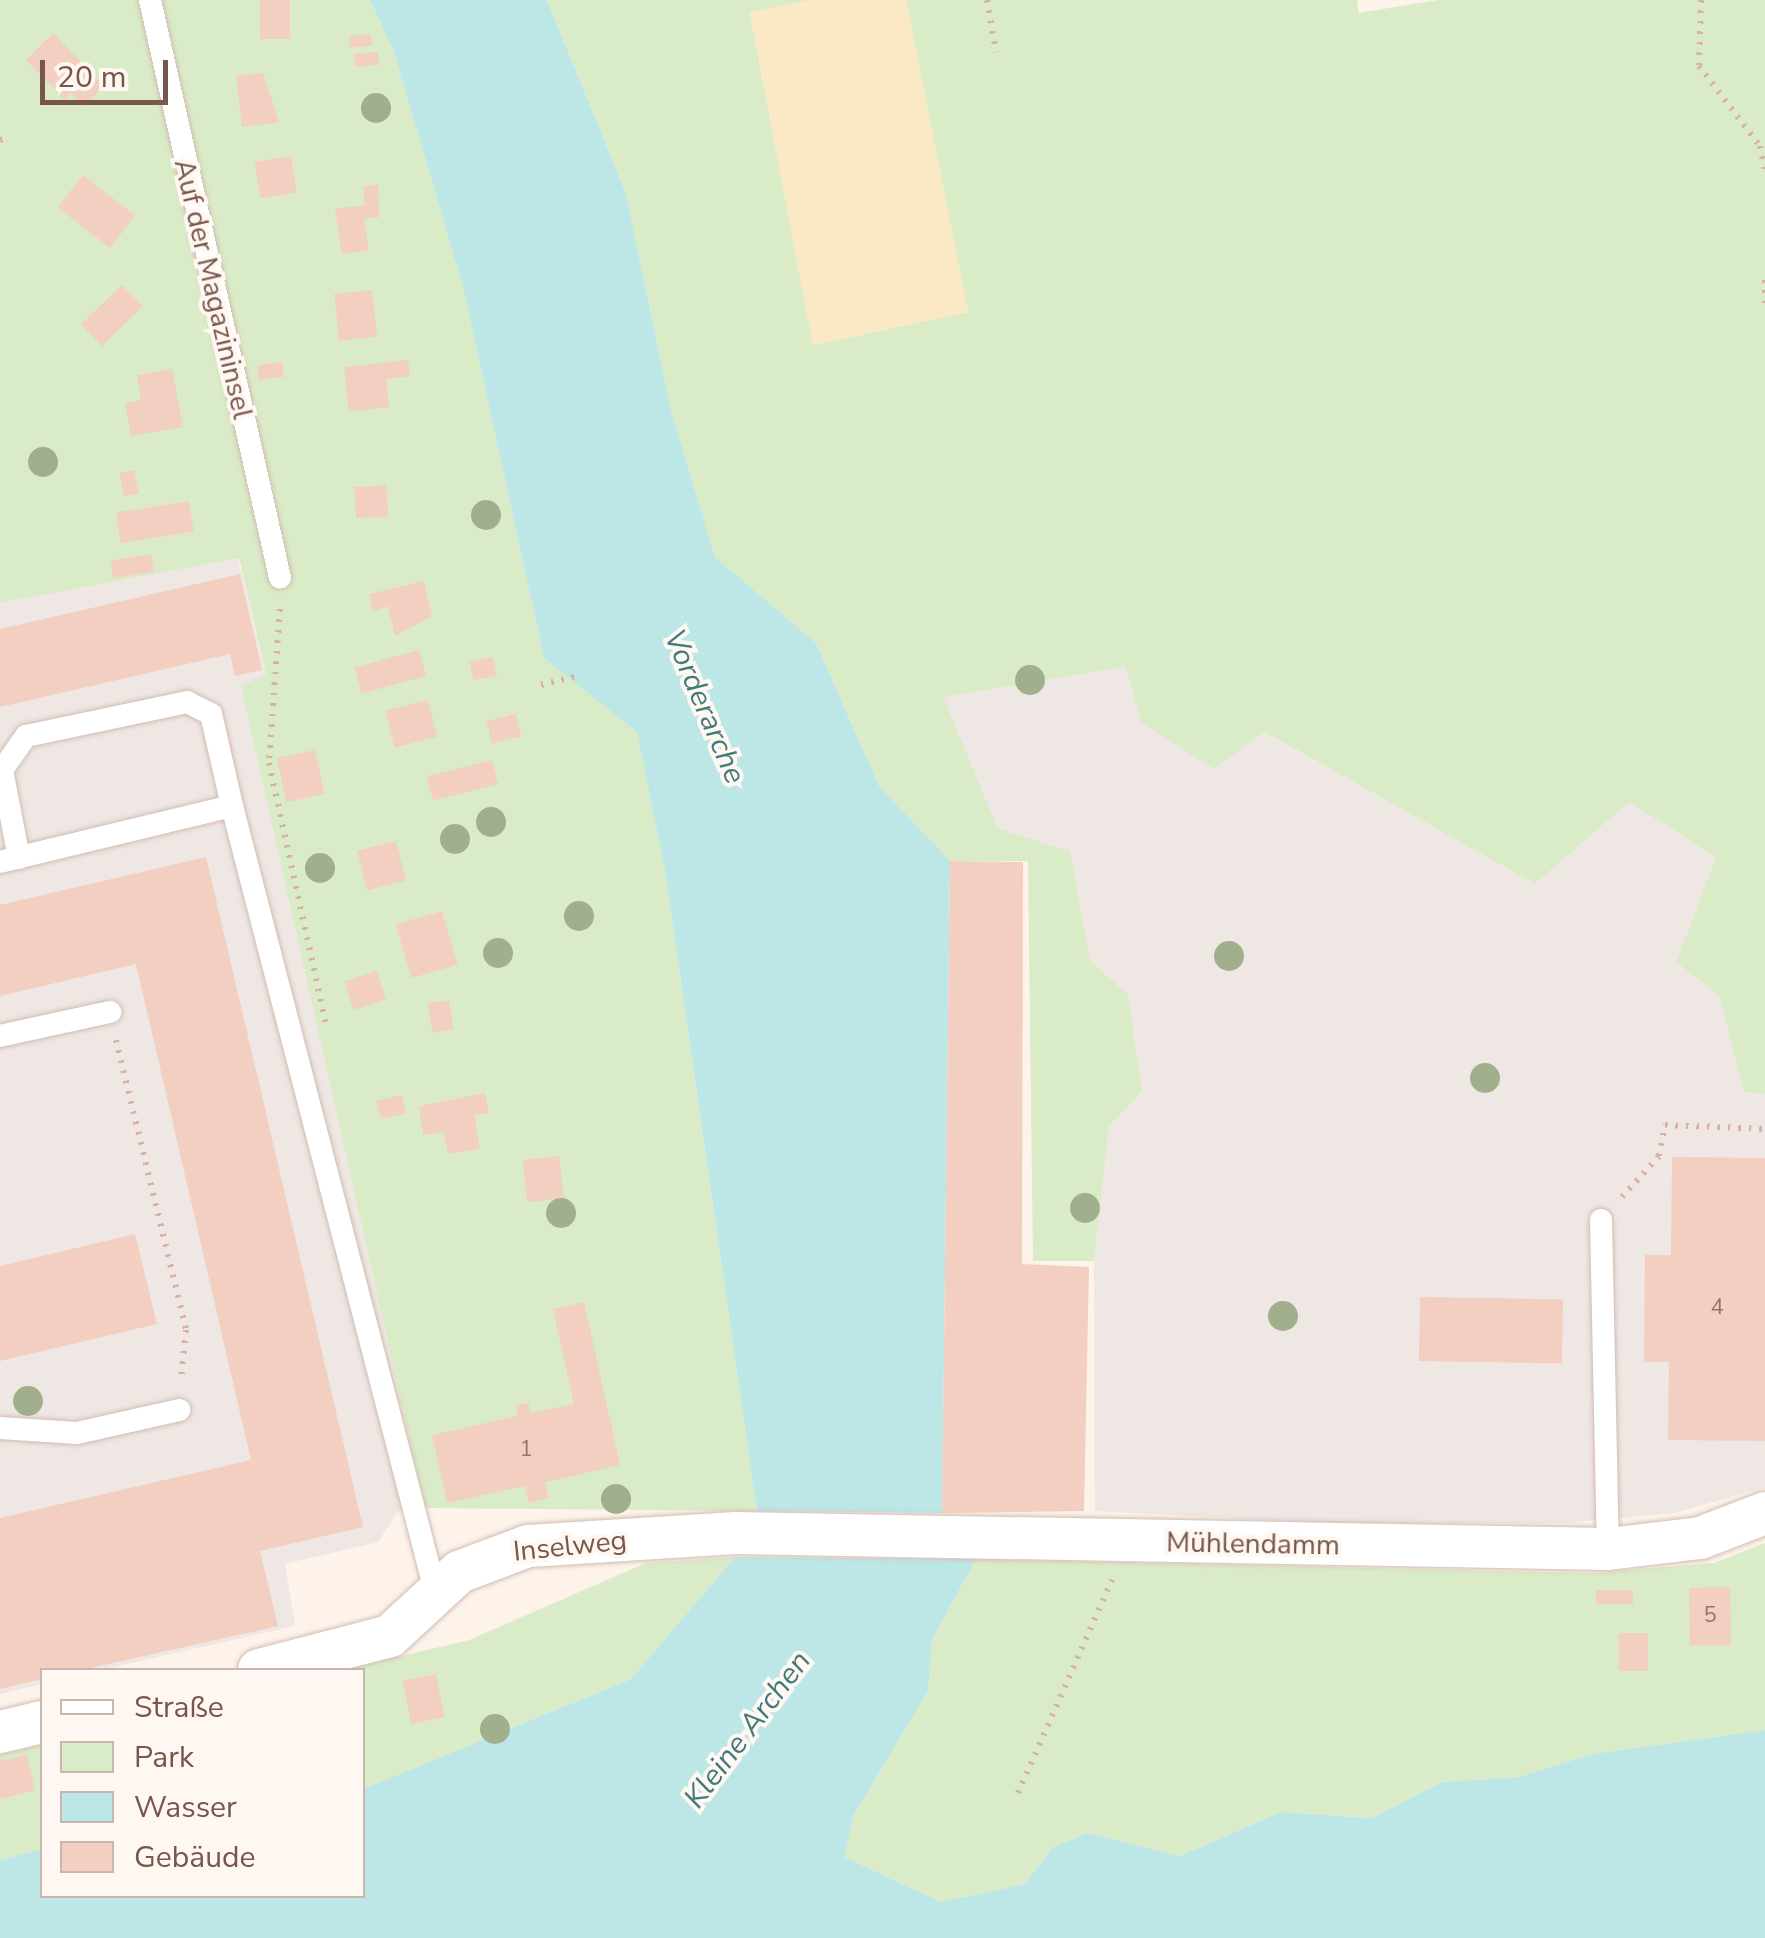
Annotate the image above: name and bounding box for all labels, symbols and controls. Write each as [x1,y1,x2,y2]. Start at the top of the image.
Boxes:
scale bar [45,40,172,102]
text: 20 m [57,57,126,98]
street label: Auf der Magazininsel [167,156,259,422]
water label: Vorderarche [655,625,753,789]
house number: 4 [1710,1295,1724,1321]
house number: 1 [519,1437,533,1463]
street label: Inselweg [512,1523,628,1569]
street label: Mühlendamm [1166,1526,1340,1562]
house number: 5 [1703,1603,1717,1629]
water label: Kleine Archen [677,1644,819,1816]
legend [40,1668,365,1898]
text: Straße [134,1687,224,1728]
text: Park [134,1737,194,1778]
text: Wasser [134,1787,237,1828]
text: Gebäude [134,1837,255,1878]

